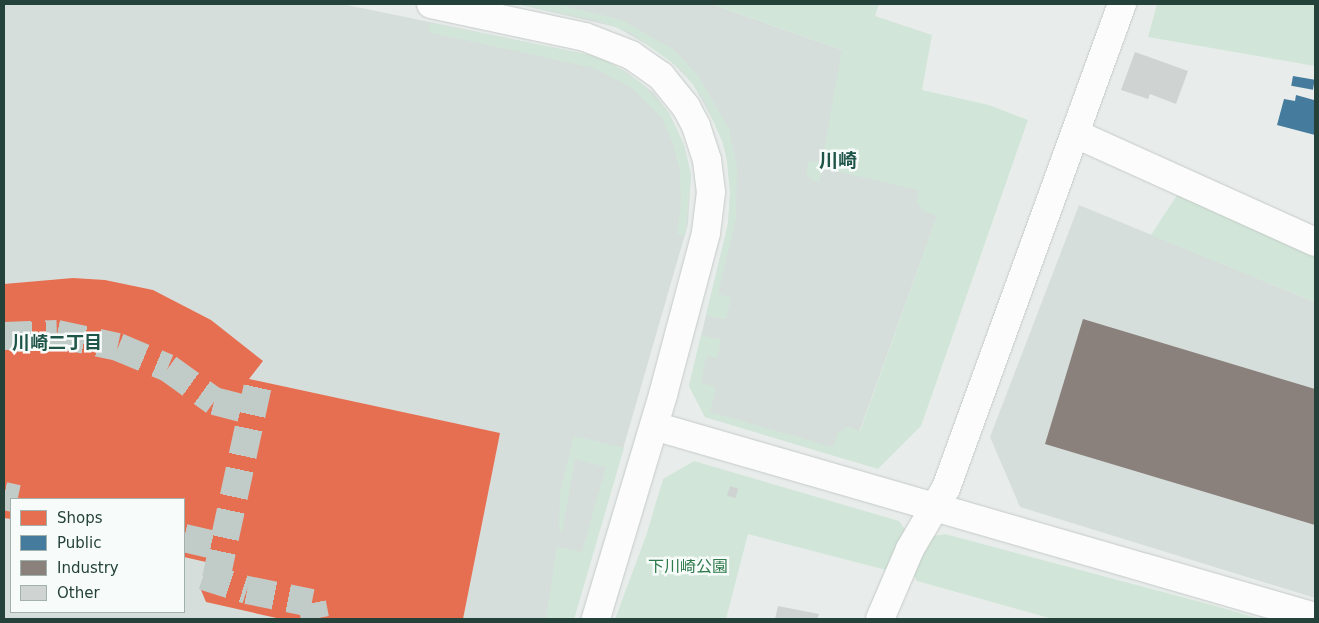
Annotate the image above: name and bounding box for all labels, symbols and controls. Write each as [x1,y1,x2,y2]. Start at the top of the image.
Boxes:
district label: 川崎 [819,150,857,172]
district label: 川崎二丁目 [12,332,102,354]
legend [10,498,185,613]
text: Shops [57,509,103,527]
text: Public [57,534,101,552]
park label: 下川崎公園 [648,557,728,577]
text: Industry [57,559,119,577]
text: Other [57,584,100,602]

